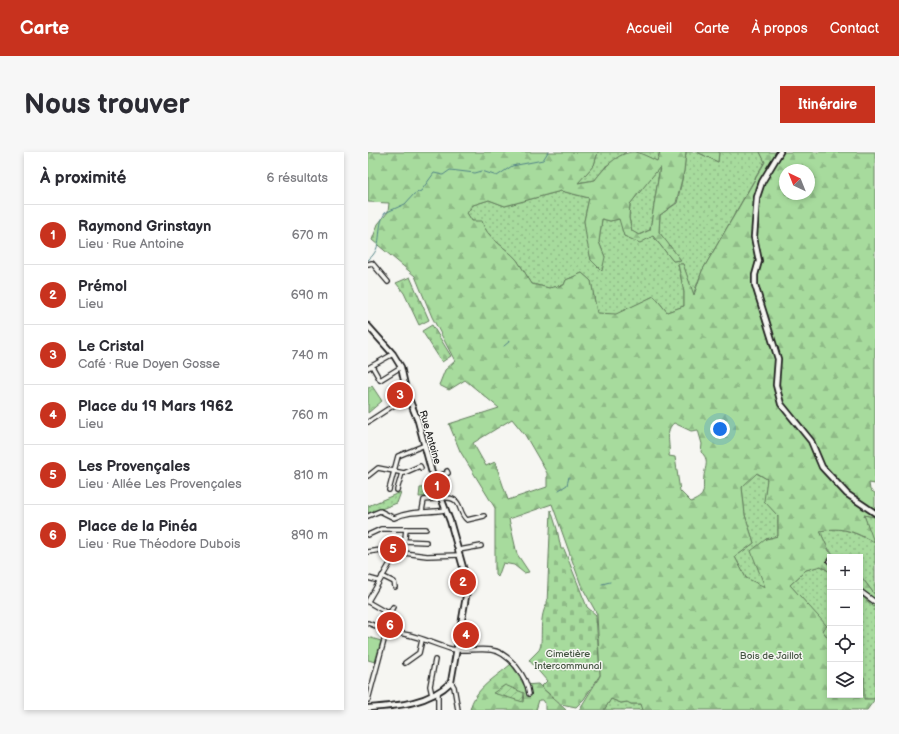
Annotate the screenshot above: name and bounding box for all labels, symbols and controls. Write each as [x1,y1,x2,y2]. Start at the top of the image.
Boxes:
text: Carte [20,17,69,40]
text: Accueil [626,20,672,37]
text: Carte [694,20,729,37]
text: À propos [751,20,808,37]
text: Contact [830,20,879,37]
button: Itinéraire [780,86,875,123]
text: Nous trouver [24,88,190,121]
north arrow [779,164,815,200]
text: À proximité [40,168,126,188]
text: 6 résultats [266,170,328,186]
text: Raymond Grinstayn [78,217,211,236]
text: 1 [50,227,56,243]
text: 670 m [292,227,328,243]
text: Lieu · Rue Antoine [78,236,184,252]
text: Prémol [78,277,127,296]
text: 2 [49,287,57,303]
text: 690 m [291,287,328,303]
text: Lieu [78,296,103,312]
text: Le Cristal [78,337,144,356]
text: 3 [49,347,57,363]
text: 740 m [292,347,328,363]
text: Café · Rue Doyen Gosse [78,356,220,372]
pin: 3 [387,380,413,410]
text: Place du 19 Mars 1962 [78,397,233,416]
text: 4 [49,407,57,423]
text: 760 m [292,407,328,423]
street label: Rue Antoine [417,409,443,466]
text: Lieu [78,416,103,432]
your location [710,419,730,439]
text: Les Provençales [78,457,190,476]
text: 5 [49,467,57,483]
text: 810 m [293,467,328,483]
pin: 1 [424,471,450,501]
text: Lieu · Allée Les Provençales [78,476,242,492]
text: Place de la Pinéa [78,517,197,536]
text: 6 [49,527,57,543]
text: 890 m [291,527,328,543]
pin: 5 [380,534,406,564]
text: Lieu · Rue Théodore Dubois [78,536,241,552]
map controls [827,554,863,698]
button: + [827,554,863,590]
pin: 2 [450,567,476,597]
button: − [827,590,863,626]
pin: 6 [377,610,403,640]
pin: 4 [453,620,479,650]
button: locate [827,626,863,662]
park label: Cimetière Intercommunal [534,648,602,672]
park label: Bois de Jaillot [740,650,802,662]
button: layers [827,662,863,698]

